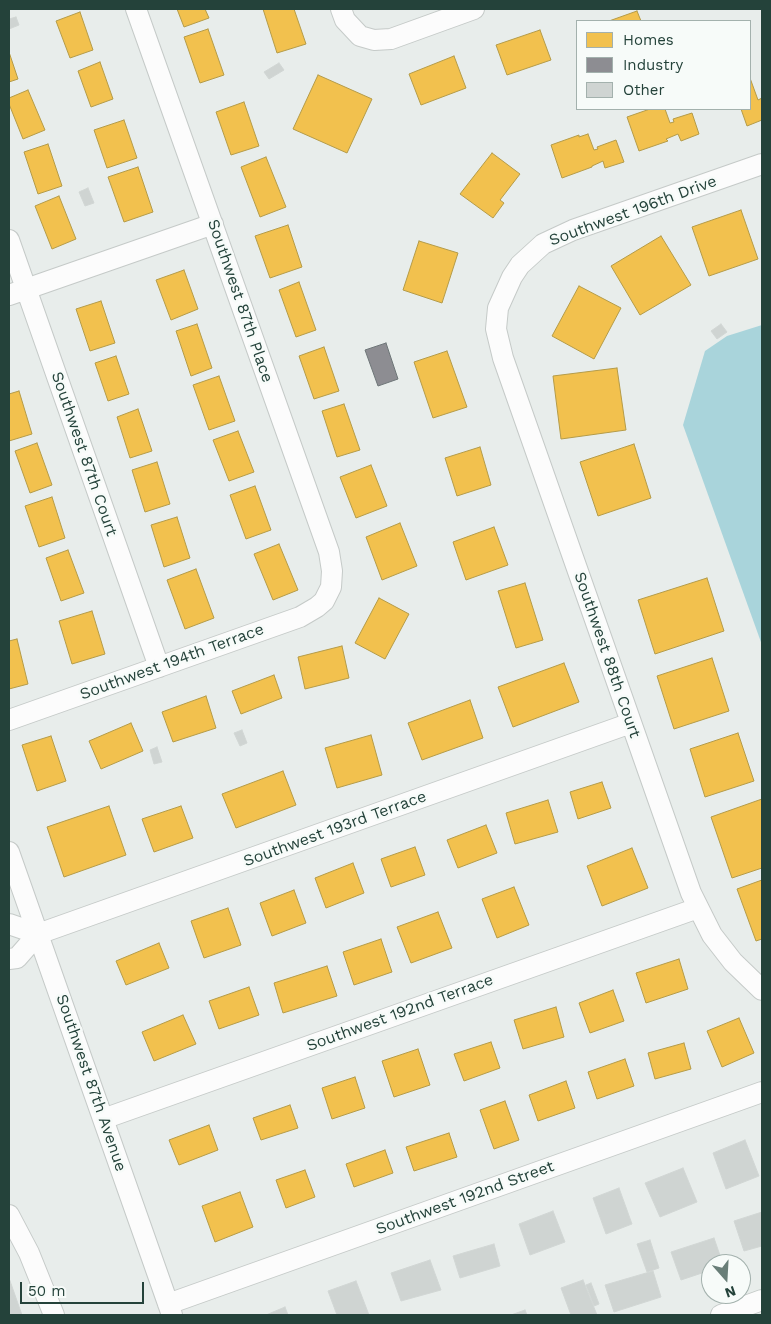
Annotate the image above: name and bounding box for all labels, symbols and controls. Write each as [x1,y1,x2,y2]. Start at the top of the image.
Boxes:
legend [576,20,751,110]
text: Homes [623,31,674,49]
text: Industry [623,56,683,74]
text: Other [623,81,665,99]
street label: Southwest 196th Drive [547,172,719,250]
street label: Southwest 87th Place [203,217,277,385]
street label: Southwest 87th Court [47,369,121,539]
street label: Southwest 88th Court [570,570,644,740]
street label: Southwest 194th Terrace [77,620,267,704]
street label: Southwest 193rd Terrace [241,787,429,871]
street label: Southwest 192nd Terrace [304,970,496,1056]
street label: Southwest 87th Avenue [52,992,130,1174]
street label: Southwest 192nd Street [373,1157,557,1239]
north arrow [701,1254,751,1304]
scale bar [22,1272,146,1304]
text: 50 m [28,1282,65,1300]
text: N [723,1283,738,1301]

